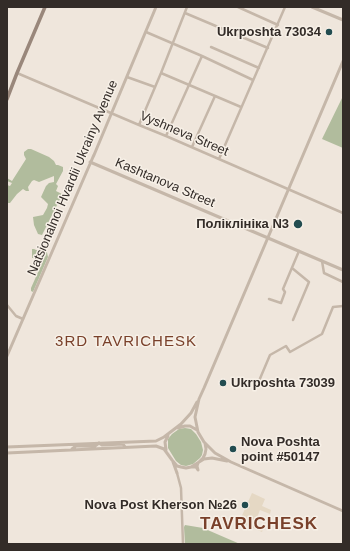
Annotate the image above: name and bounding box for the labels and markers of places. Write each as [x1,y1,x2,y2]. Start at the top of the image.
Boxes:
place label: Ukrposhta 73034 [217,24,321,40]
marker: Ukrposhta 73034 [324,27,334,37]
place label: Поліклініка N3 [196,216,289,232]
marker: Поліклініка N3 [292,218,304,230]
place label: Ukrposhta 73039 [231,375,335,391]
marker: Ukrposhta 73039 [218,378,228,388]
place label: Nova Poshta point #50147 [241,434,320,465]
marker: Nova Poshta point #50147 [228,444,238,454]
place label: Nova Post Kherson №26 [85,497,237,513]
marker: Nova Post Kherson №26 [240,500,250,510]

